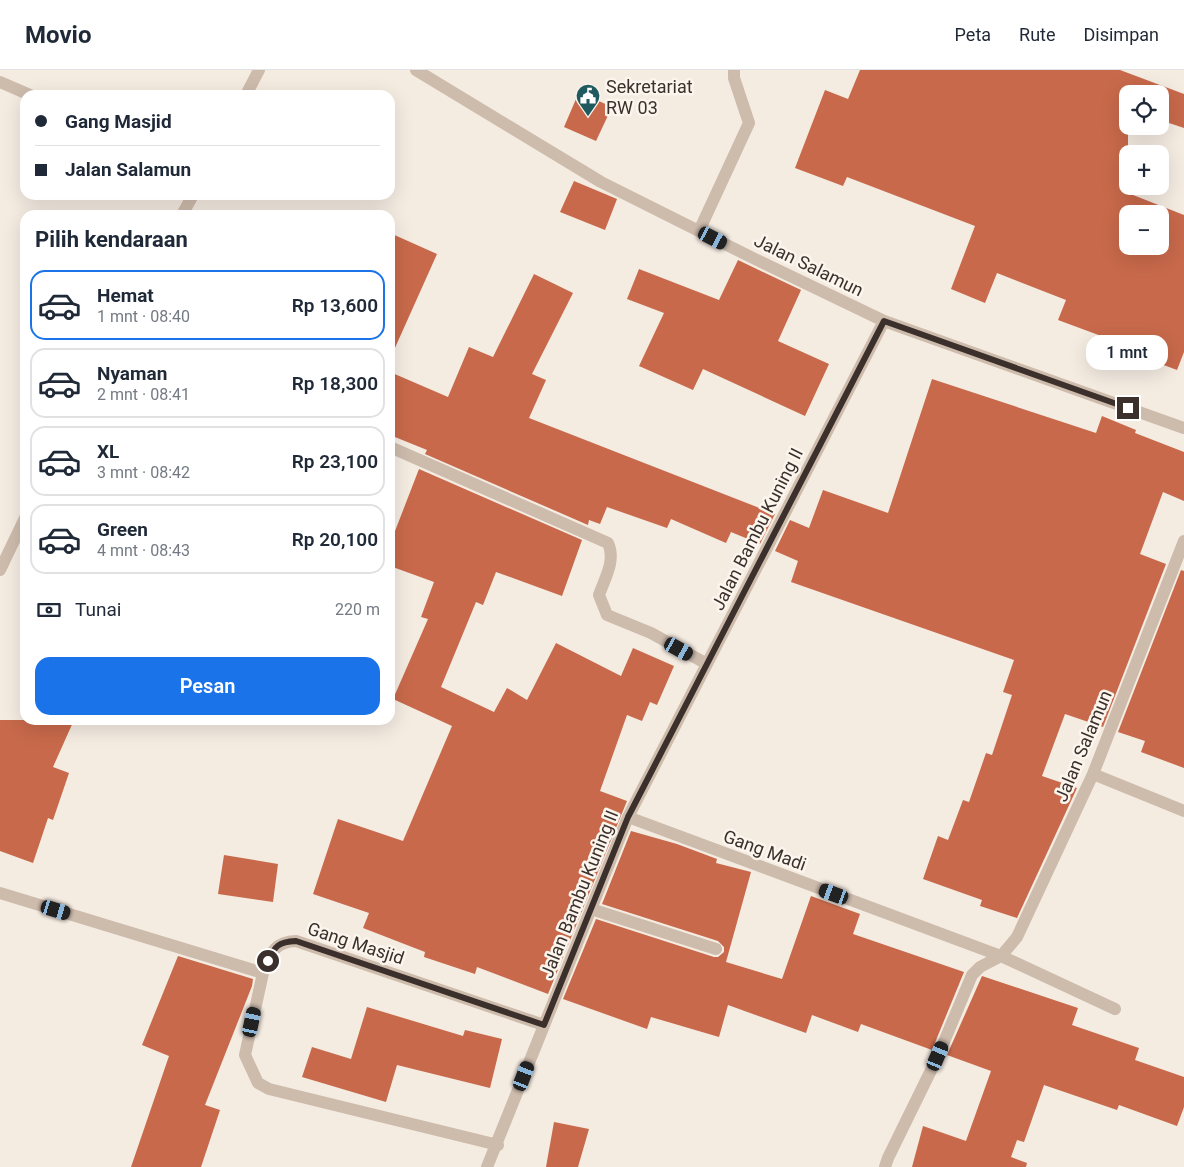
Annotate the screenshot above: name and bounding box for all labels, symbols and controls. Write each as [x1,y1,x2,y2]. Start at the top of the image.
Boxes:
text: Movio [25,21,91,49]
text: Peta [955,24,991,45]
text: Rute [1019,24,1056,45]
text: Disimpan [1084,24,1159,45]
place label: Sekretariat RW 03 [606,76,693,118]
public building icon: Sekretariat RW 03 [575,83,601,117]
map controls [1119,85,1169,255]
button: locate [1119,85,1169,135]
text: Gang Masjid [65,110,172,133]
button: + [1119,145,1169,195]
text: Jalan Salamun [65,158,191,181]
button: − [1119,205,1169,255]
car [696,225,729,251]
text: Pilih kendaraan [35,227,188,252]
street label: Jalan Salamun [751,230,867,300]
icon: car [37,283,82,328]
text: Hemat [97,284,154,307]
text: Rp 13,600 [292,294,378,317]
text: 1 mnt · 08:40 [97,307,190,326]
callout: 1 mnt [1087,336,1169,370]
text: 1 mnt [1106,343,1148,362]
icon: car [37,361,82,406]
text: Nyaman [97,362,167,385]
text: Rp 18,300 [292,372,378,395]
text: 2 mnt · 08:41 [97,385,190,404]
route end [1117,397,1139,419]
icon: car [37,439,82,484]
text: XL [97,440,119,463]
street label: Jalan Bambu Kuning II [707,444,807,614]
text: Rp 23,100 [292,450,378,473]
text: 3 mnt · 08:42 [97,463,190,482]
icon: car [37,517,82,562]
text: Green [97,518,148,541]
text: Rp 20,100 [292,528,378,551]
text: 4 mnt · 08:43 [97,541,190,560]
icon: cash [35,596,63,624]
text: Tunai [75,598,121,621]
text: 220 m [335,600,380,619]
car [662,635,695,663]
button: Pesan [35,657,380,715]
street label: Jalan Salamun [1050,687,1116,805]
street label: Jalan Bambu Kuning II [536,807,622,981]
street label: Gang Madi [721,825,809,875]
car [817,882,850,906]
car [39,898,72,922]
street label: Gang Masjid [305,918,407,968]
route start [257,950,279,972]
car [241,1006,262,1038]
car [925,1039,950,1073]
car [511,1059,536,1093]

